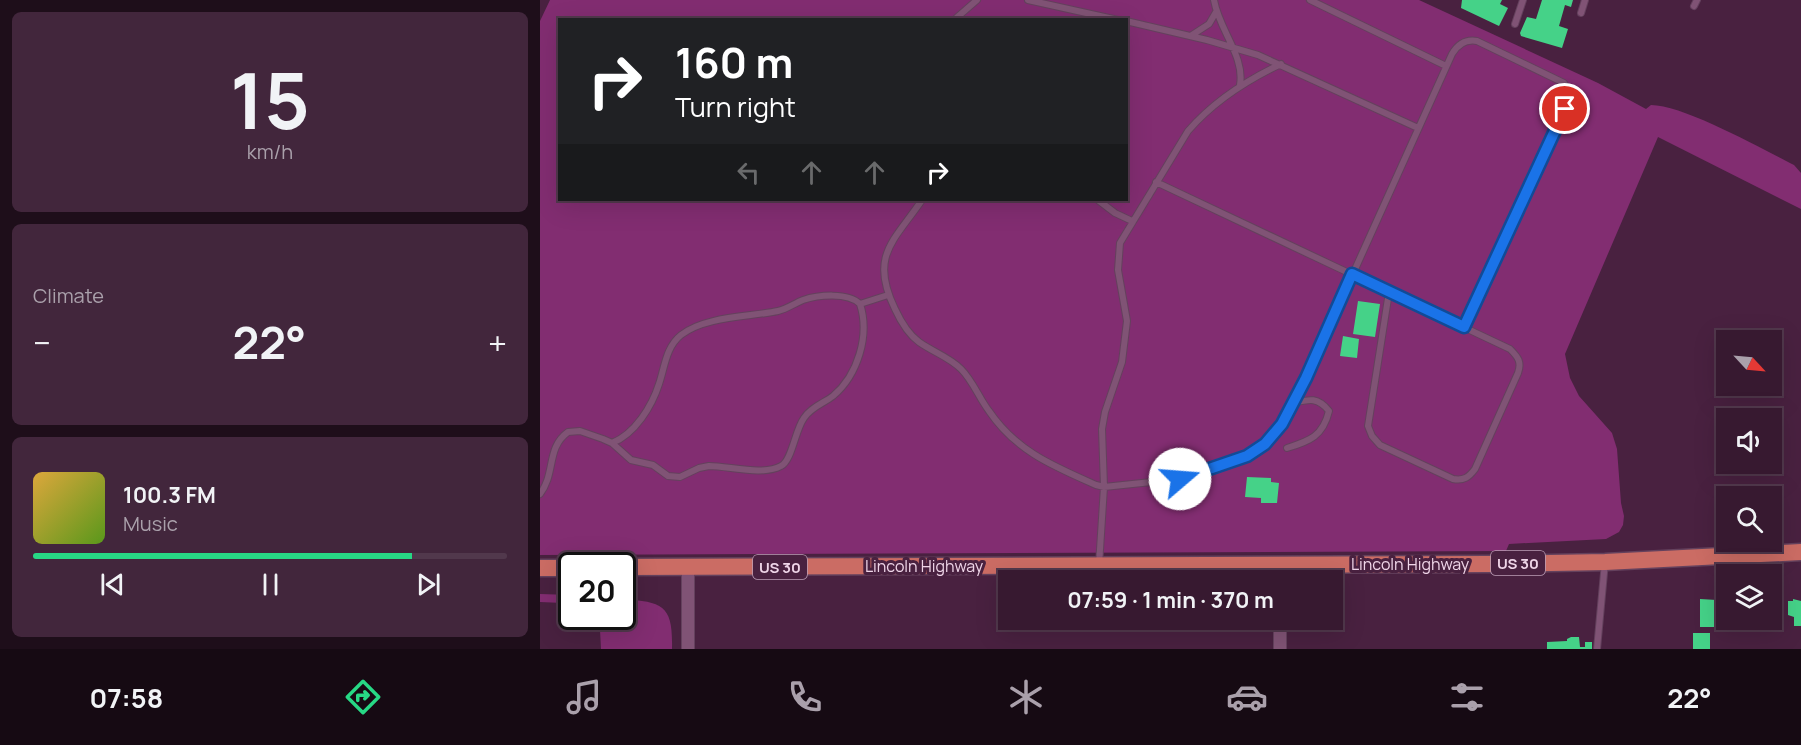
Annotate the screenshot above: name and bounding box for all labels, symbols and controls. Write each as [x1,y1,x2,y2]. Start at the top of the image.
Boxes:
text: 160 m [675,33,793,91]
icon: right [576,42,654,120]
text: 15 [230,46,310,152]
pin [1539,83,1590,134]
text: Turn right [675,88,796,125]
icon: arrive [1548,92,1581,125]
text: km/h [247,138,293,165]
icon: left [732,156,765,189]
icon: ahead [795,156,828,189]
icon: ahead [858,156,891,189]
icon: right [921,156,954,189]
text: Climate [33,282,104,309]
text: 22° [232,311,306,373]
text: − [33,320,51,365]
text: + [488,320,507,365]
north arrow [1716,330,1782,396]
map controls [1716,330,1782,630]
button: sound [1716,408,1782,474]
position arrow [1148,447,1212,511]
text: 100.3 FM [123,480,216,510]
button: search [1716,486,1782,552]
text: Music [123,510,178,537]
road number: US 30 [1491,551,1545,575]
speed limit sign: 20 [558,552,636,630]
street label: Lincoln Highway [1351,553,1470,575]
road number: US 30 [753,555,807,579]
street label: Lincoln Highway [865,555,984,577]
button: layers [1716,564,1782,630]
icon: previous [96,568,129,601]
icon: pause [254,568,287,601]
icon: next [412,568,445,601]
text: 07:59 · 1 min · 370 m [1067,585,1274,615]
icon: directions [342,676,384,718]
icon: music [563,676,605,718]
icon: phone [784,676,826,718]
icon: climate [1005,676,1047,718]
icon: car [1226,676,1268,718]
icon: filters [1446,676,1488,718]
text: 07:58 [89,679,163,716]
text: 22° [1667,679,1712,716]

